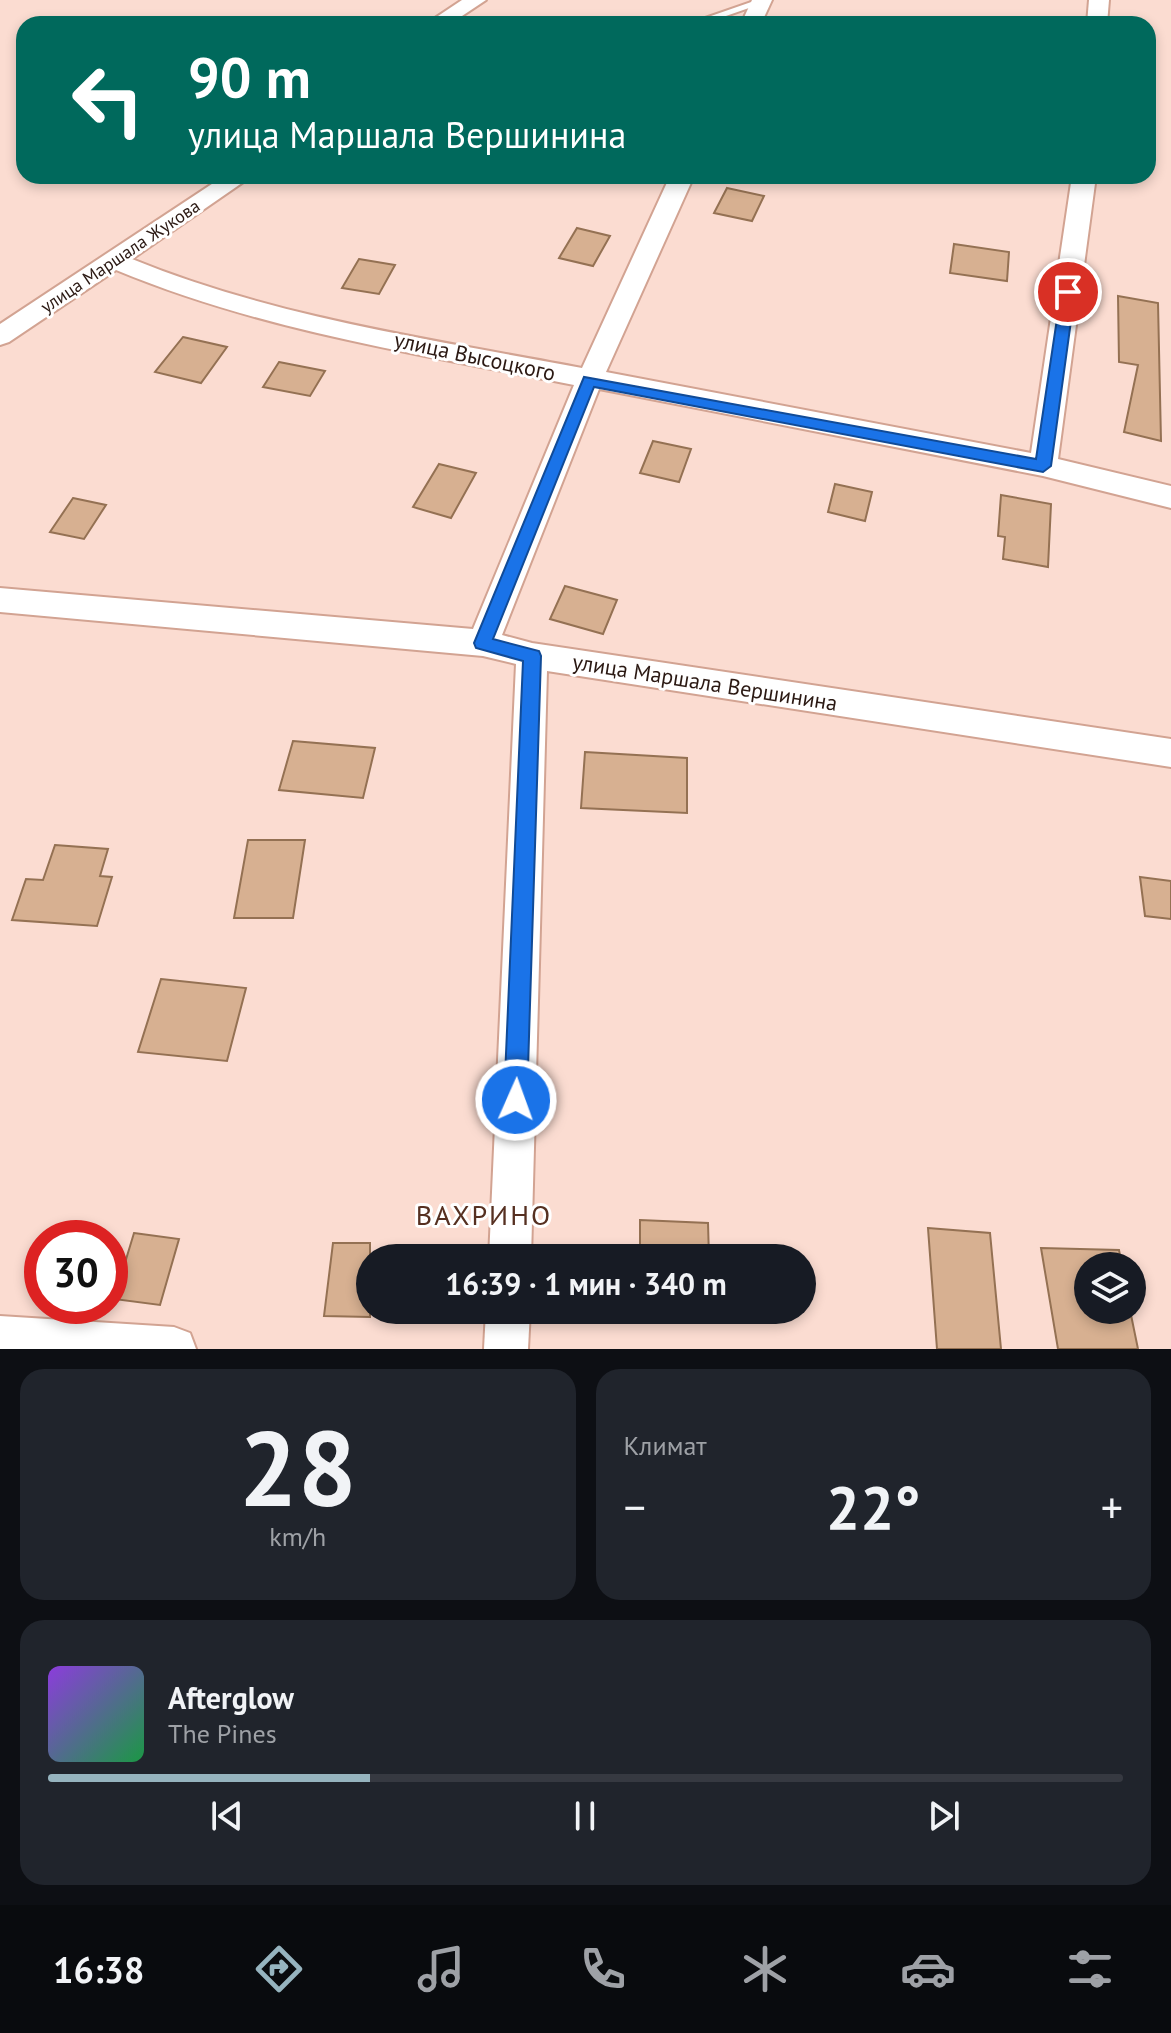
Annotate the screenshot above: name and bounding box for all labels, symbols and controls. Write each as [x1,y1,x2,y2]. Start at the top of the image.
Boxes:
text: 90 m [188,41,311,113]
icon: left [56,48,160,152]
text: улица Маршала Вершинина [188,111,626,158]
street label: улица Маршала Жукова [36,194,204,318]
pin [1034,258,1102,326]
icon: arrive [1046,270,1090,314]
street label: улица Высоцкого [392,325,558,387]
street label: улица Маршала Вершинина [571,647,839,717]
position arrow [474,1058,558,1142]
district label: ВАХРИНО [416,1196,552,1233]
speed limit sign: 30 [24,1220,128,1324]
map controls [1074,1252,1146,1324]
button: layers [1074,1252,1146,1324]
text: 16:39 · 1 мин · 340 m [445,1264,727,1303]
text: 28 [239,1400,357,1535]
text: Климат [624,1429,707,1462]
text: 22° [826,1468,920,1546]
text: − [624,1478,646,1535]
text: + [1101,1478,1123,1535]
text: km/h [269,1520,326,1553]
text: Afterglow [168,1678,294,1717]
text: The Pines [168,1717,277,1750]
icon: previous [205,1794,249,1838]
icon: pause [563,1794,607,1838]
icon: next [922,1794,966,1838]
icon: directions [251,1941,307,1997]
icon: music [413,1941,469,1997]
icon: phone [575,1941,631,1997]
icon: climate [737,1941,793,1997]
icon: car [900,1941,956,1997]
icon: filters [1062,1941,1118,1997]
text: 16:38 [53,1946,144,1993]

